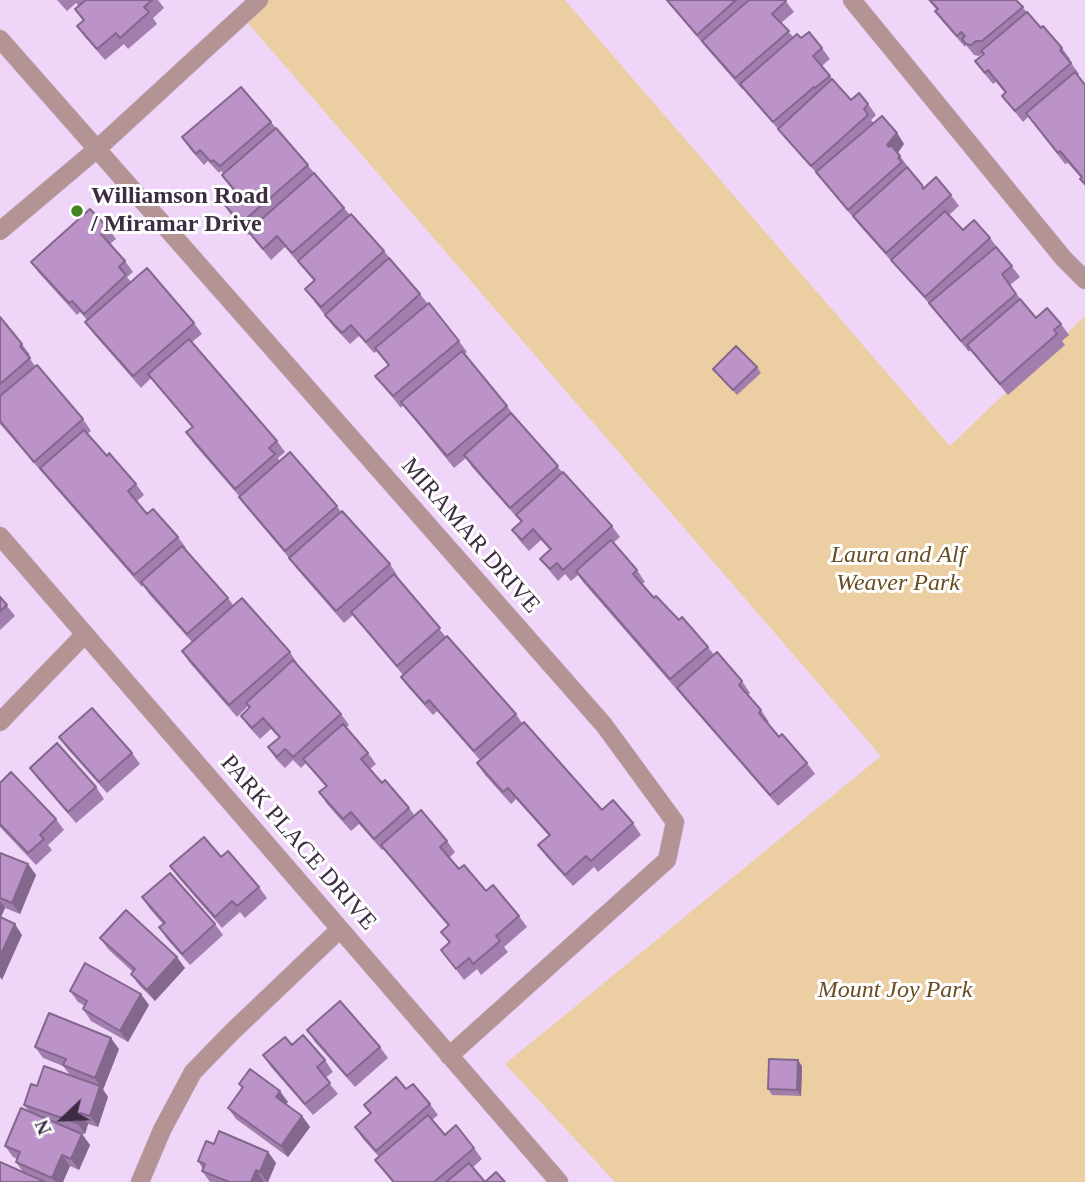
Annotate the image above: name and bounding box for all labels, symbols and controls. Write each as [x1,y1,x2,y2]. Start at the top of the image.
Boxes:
place label: Williamson Road / Miramar Drive [91,183,269,239]
marker: Williamson Road / Miramar Drive [69,203,85,219]
street label: MIRAMAR DRIVE [395,452,545,620]
park label: Laura and Alf Weaver Park [831,542,965,598]
street label: PARK PLACE DRIVE [214,749,382,937]
park label: Mount Joy Park [818,977,972,1005]
north arrow [28,1084,98,1154]
text: N [31,1117,56,1138]

